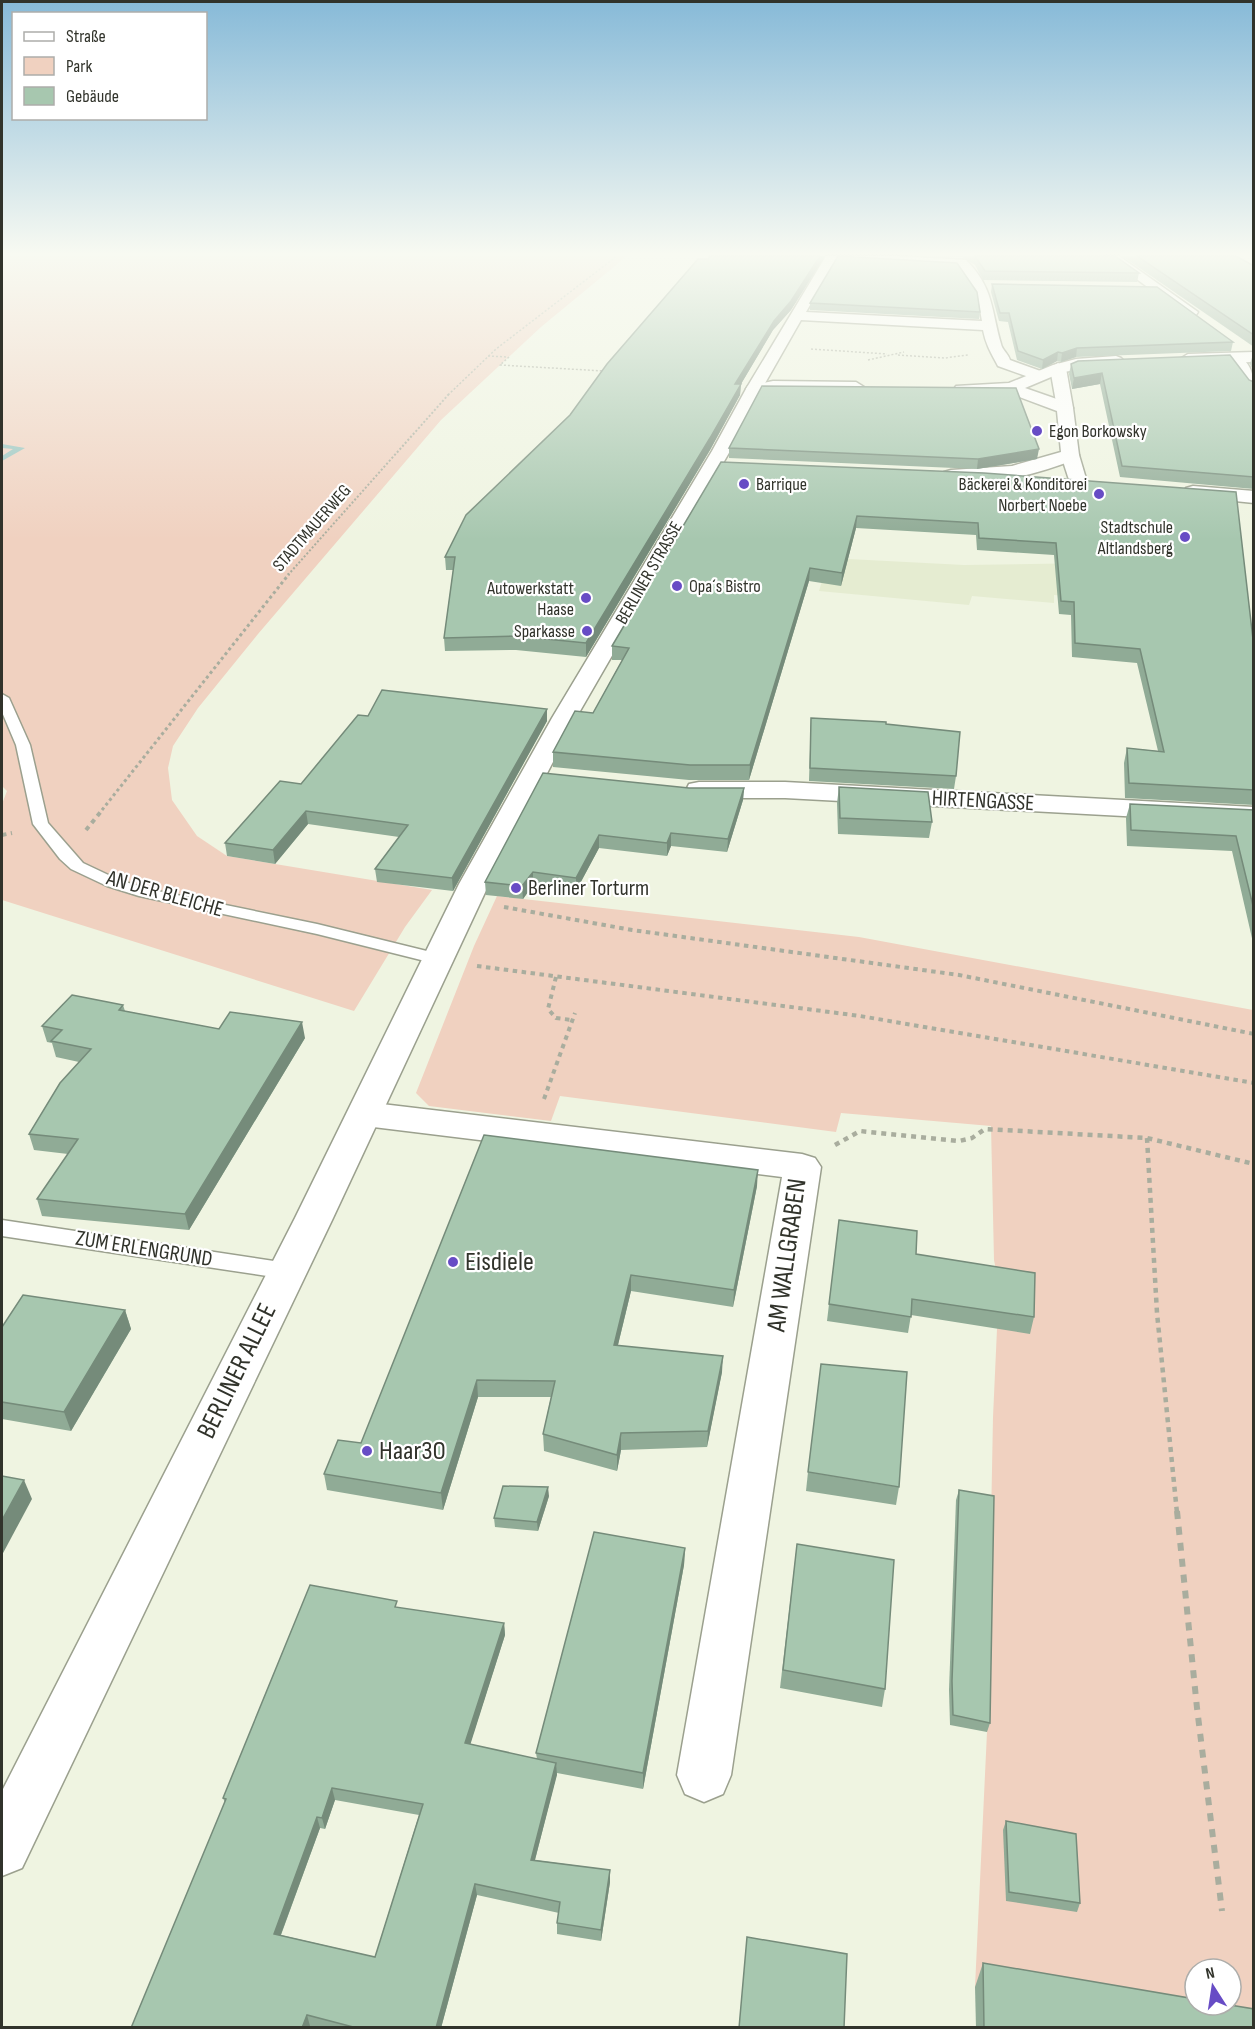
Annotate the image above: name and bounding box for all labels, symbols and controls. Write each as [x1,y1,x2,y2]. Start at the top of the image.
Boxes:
legend [12,12,207,120]
text: Straße [66,26,106,47]
text: Park [66,56,92,77]
text: Gebäude [66,86,119,107]
place label: Egon Borkowsky [1049,421,1147,442]
marker: Egon Borkowsky [1030,424,1044,438]
place label: Barrique [756,474,807,495]
place label: Bäckerei & Konditorei Norbert Noebe [959,474,1087,516]
marker: Barrique [737,477,751,491]
street label: STADTMAUERWEG [269,480,355,576]
marker: Bäckerei & Konditorei Norbert Noebe [1092,487,1106,501]
place label: Stadtschule Altlandsberg [1097,517,1173,559]
street label: BERLINER STRASSE [611,518,687,628]
marker: Stadtschule Altlandsberg [1178,530,1192,544]
place label: Opa´s Bistro [689,576,761,597]
place label: Autowerkstatt Haase [486,578,575,620]
marker: Opa´s Bistro [670,579,684,593]
marker: Autowerkstatt Haase [579,591,593,605]
place label: Sparkasse [514,621,575,642]
marker: Sparkasse [580,624,594,638]
street label: HIRTENGASSE [931,785,1035,817]
street label: AN DER BLEICHE [103,864,226,924]
place label: Berliner Torturm [528,875,649,902]
marker: Berliner Torturm [509,881,523,895]
street label: AM WALLGRABEN [760,1176,814,1335]
street label: ZUM ERLENGRUND [74,1225,214,1273]
place label: Eisdiele [465,1246,534,1278]
marker: Eisdiele [446,1255,460,1269]
street label: BERLINER ALLEE [191,1298,283,1444]
place label: Haar3O [379,1435,446,1467]
marker: Haar3O [360,1444,374,1458]
north arrow [1183,1957,1243,2017]
text: N [1204,1964,1216,1984]

